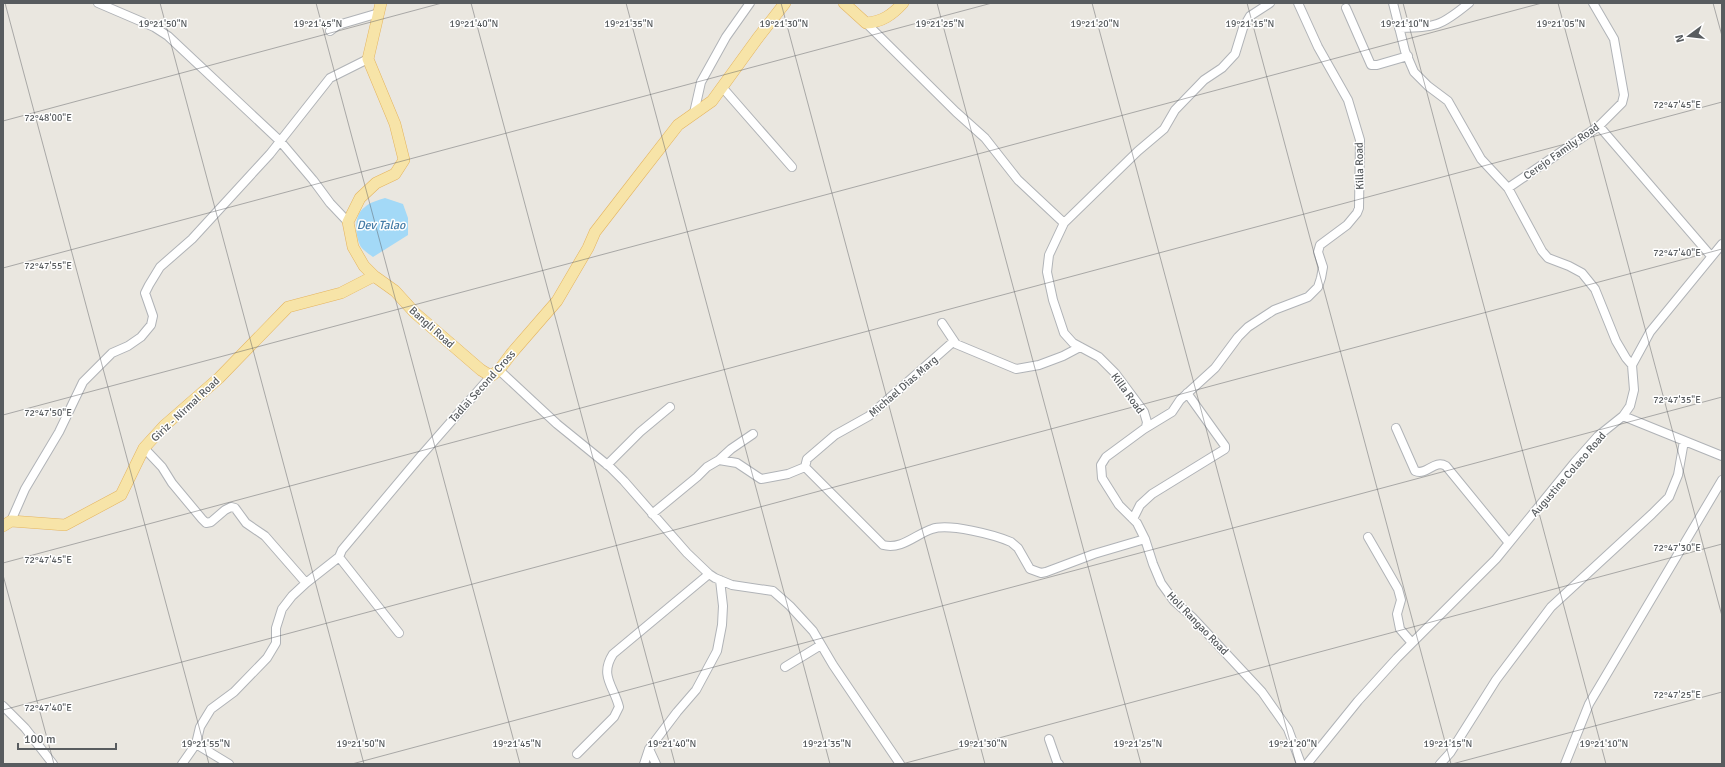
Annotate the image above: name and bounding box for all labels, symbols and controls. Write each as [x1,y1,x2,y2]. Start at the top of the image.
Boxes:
north arrow [1669,16,1709,56]
text: 19°21'50"N [139,18,187,30]
text: 19°21'45"N [294,18,342,30]
text: 19°21'40"N [450,18,498,30]
text: 19°21'35"N [605,18,653,30]
text: 19°21'30"N [760,18,808,30]
text: 19°21'25"N [916,18,964,30]
text: 19°21'20"N [1071,18,1119,30]
text: 19°21'15"N [1226,18,1274,30]
text: 19°21'10"N [1381,18,1429,30]
text: 19°21'05"N [1537,18,1585,30]
text: N [1673,33,1687,44]
text: 72°47'45"E [1653,99,1701,111]
text: 72°48'00"E [24,112,72,124]
street label: Cerejo Family Road [1521,120,1602,182]
street label: Killa Road [1353,142,1366,190]
water label: Dev Talao [357,218,406,233]
text: 72°47'40"E [1653,247,1701,259]
text: 72°47'55"E [24,260,72,272]
street label: Bangli Road [406,304,457,351]
street label: Tadlai Second Cross [446,347,518,425]
street label: Michael Dias Marg [866,353,941,420]
street label: Killa Road [1108,370,1147,416]
street label: Giriz - Nirmal Road [148,374,222,444]
text: 72°47'35"E [1653,394,1701,406]
text: 72°47'50"E [24,407,72,419]
street label: Augustine Colaco Road [1528,429,1609,519]
text: 72°47'30"E [1653,542,1701,554]
text: 72°47'45"E [24,554,72,566]
street label: Holi Rangao Road [1164,589,1231,658]
text: 72°47'25"E [1653,689,1701,701]
text: 72°47'40"E [24,702,72,714]
scale bar [18,725,116,751]
text: 100 m [24,732,56,747]
text: 19°21'55"N [182,738,230,750]
text: 19°21'50"N [337,738,385,750]
text: 19°21'45"N [493,738,541,750]
text: 19°21'40"N [648,738,696,750]
text: 19°21'35"N [803,738,851,750]
text: 19°21'30"N [959,738,1007,750]
text: 19°21'25"N [1114,738,1162,750]
text: 19°21'20"N [1269,738,1317,750]
text: 19°21'15"N [1424,738,1472,750]
text: 19°21'10"N [1580,738,1628,750]

